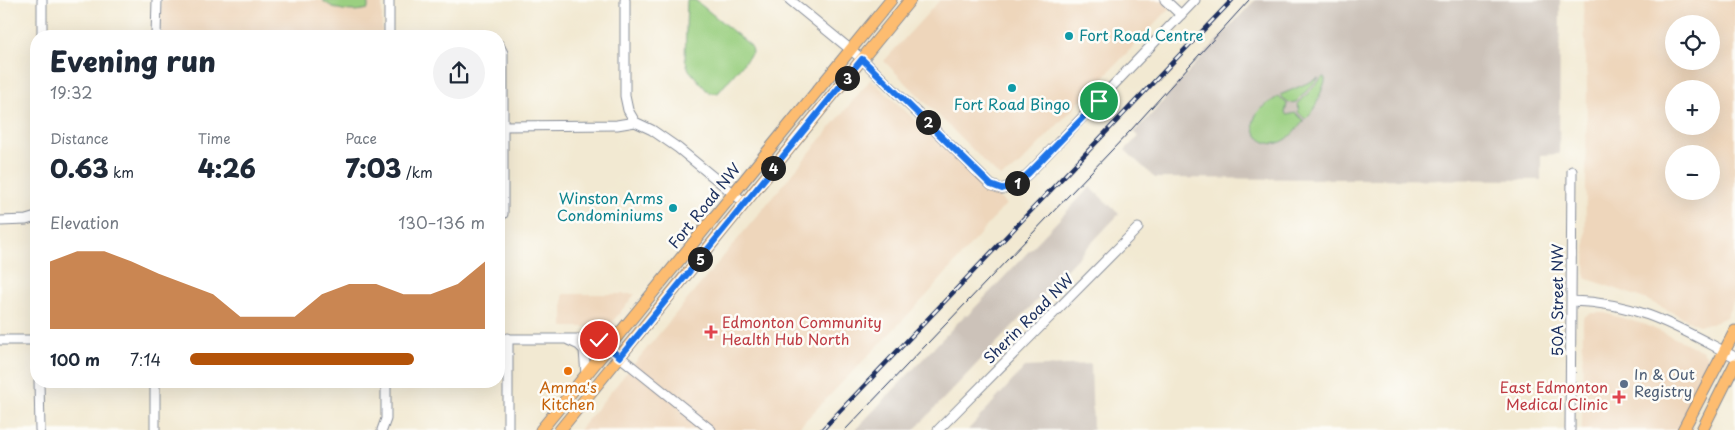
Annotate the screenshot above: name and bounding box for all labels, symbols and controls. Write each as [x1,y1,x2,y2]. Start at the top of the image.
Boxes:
map controls [1665,15,1720,200]
button: locate [1665,15,1720,70]
place label: Fort Road Centre [1079,23,1204,46]
marker: Fort Road Centre [1063,30,1075,42]
text: Evening run [50,39,216,82]
button: share [433,47,485,99]
pin: 3 [834,66,860,90]
text: 3 [843,68,852,89]
text: 19:32 [50,80,93,104]
pin [1078,80,1120,122]
button: + [1665,80,1720,135]
marker: Fort Road Bingo [1006,82,1018,94]
icon: arrive [1085,87,1113,115]
place label: Fort Road Bingo [954,92,1070,115]
pin: 2 [916,110,940,134]
text: 2 [924,112,933,133]
text: Distance [50,128,109,149]
text: Time [198,128,231,149]
text: Pace [345,128,377,149]
button: − [1665,145,1720,200]
text: 0.63 [50,149,108,187]
text: 4:26 [198,149,256,187]
text: 7:03 [345,149,401,187]
pin: 4 [760,156,786,180]
street label: Fort Road NW [662,157,746,253]
text: 4 [769,158,778,179]
text: km [108,162,134,183]
text: /km [401,162,433,183]
pin: 1 [1004,170,1030,196]
text: 1 [1014,173,1021,194]
place label: Winston Arms Condominiums [557,186,663,226]
marker: Winston Arms Condominiums [667,202,679,214]
text: Elevation [50,210,119,234]
text: 130–136 m [398,210,485,234]
street label: 50A Street NW [1545,244,1568,356]
pin: 5 [688,246,712,272]
text: 5 [696,249,705,270]
street label: Sherin Road NW [978,267,1079,368]
place label: Edmonton Community Health Hub North [722,310,882,350]
pin [578,319,620,361]
marker: Edmonton Community Health Hub North [704,325,718,339]
icon: check [585,326,613,354]
text: 100 m [50,347,100,371]
text: 7:14 [130,347,161,371]
place label: In & Out Registry [1634,362,1695,402]
marker: Amma's Kitchen [562,365,574,377]
place label: Amma's Kitchen [539,375,597,415]
place label: East Edmonton Medical Clinic [1500,375,1608,415]
marker: In & Out Registry [1618,378,1630,390]
marker: East Edmonton Medical Clinic [1612,390,1626,404]

